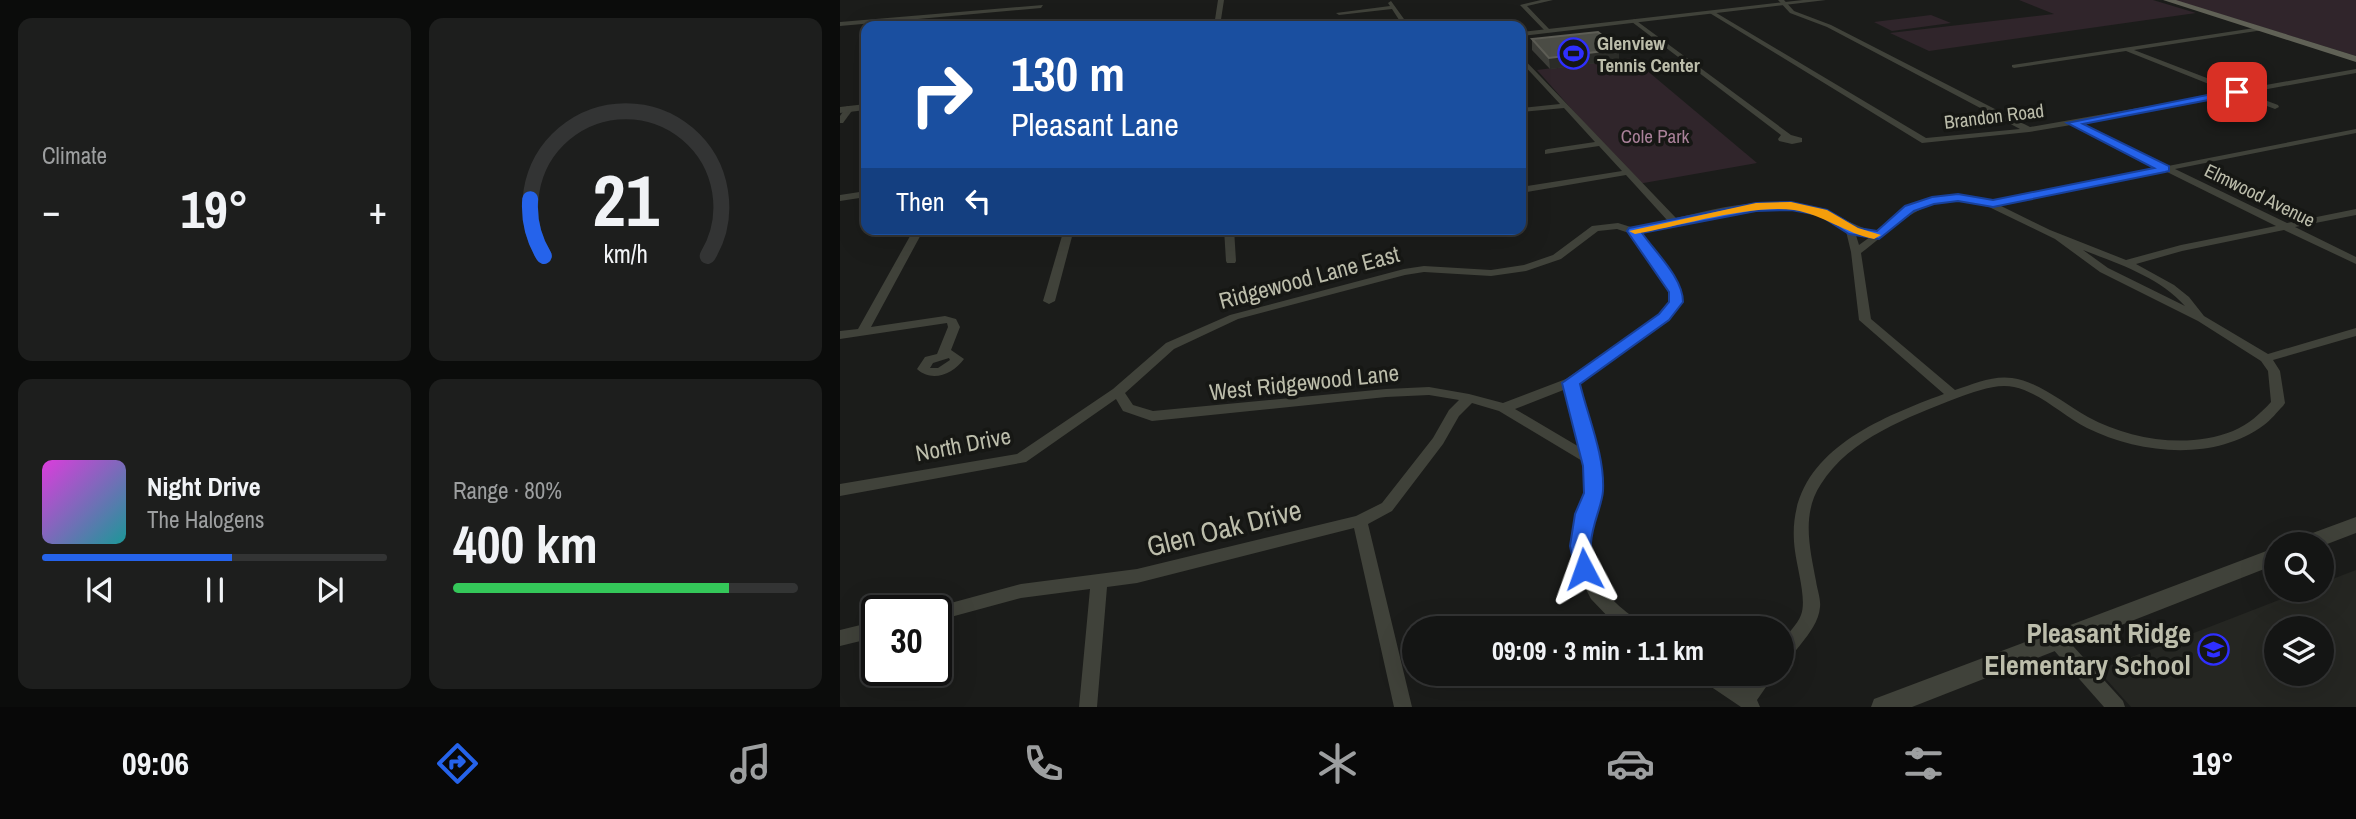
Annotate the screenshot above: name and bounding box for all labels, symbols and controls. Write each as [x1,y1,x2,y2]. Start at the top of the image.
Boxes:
place label: Glenview Tennis Center [1597,30,1700,78]
sports icon: Glenview Tennis Center [1557,37,1591,71]
text: 130 m [1011,40,1125,106]
icon: right [896,49,987,140]
pin [2207,62,2267,122]
icon: arrive [2218,73,2256,111]
street label: Brandon Road [1943,97,2045,135]
text: Pleasant Lane [1011,103,1179,146]
park label: Cole Park [1621,123,1689,149]
text: Climate [42,140,107,171]
text: 21 [592,151,659,249]
street label: Elmwood Avenue [2200,157,2320,233]
text: 19° [180,174,249,244]
icon: left [959,182,997,220]
text: Then [896,184,945,219]
text: − [42,185,60,236]
text: + [369,185,387,236]
text: km/h [603,236,648,270]
street label: Ridgewood Lane East [1215,238,1403,316]
street label: West Ridgewood Lane [1208,357,1400,407]
street label: North Drive [913,420,1013,468]
text: Night Drive [147,469,261,504]
text: Range · 80% [453,475,562,506]
street label: Glen Oak Drive [1143,490,1305,566]
text: The Halogens [147,504,264,535]
text: 400 km [453,509,598,579]
position arrow [1547,532,1621,606]
map controls [2264,532,2334,686]
button: search [2264,532,2334,602]
icon: previous [81,571,119,609]
icon: pause [196,571,234,609]
icon: next [311,571,349,609]
speed limit sign: 30 [861,595,952,686]
place label: Pleasant Ridge Elementary School [1984,614,2191,684]
button: layers [2264,616,2334,686]
school or university icon: Pleasant Ridge Elementary School [2197,632,2231,666]
text: 09:09 · 3 min · 1.1 km [1492,633,1704,668]
icon: directions [433,739,482,788]
icon: music [726,739,775,788]
icon: phone [1019,739,1068,788]
icon: climate [1313,739,1362,788]
icon: car [1606,739,1655,788]
icon: filters [1899,739,1948,788]
text: 09:06 [122,742,189,785]
text: 19° [2192,742,2234,785]

